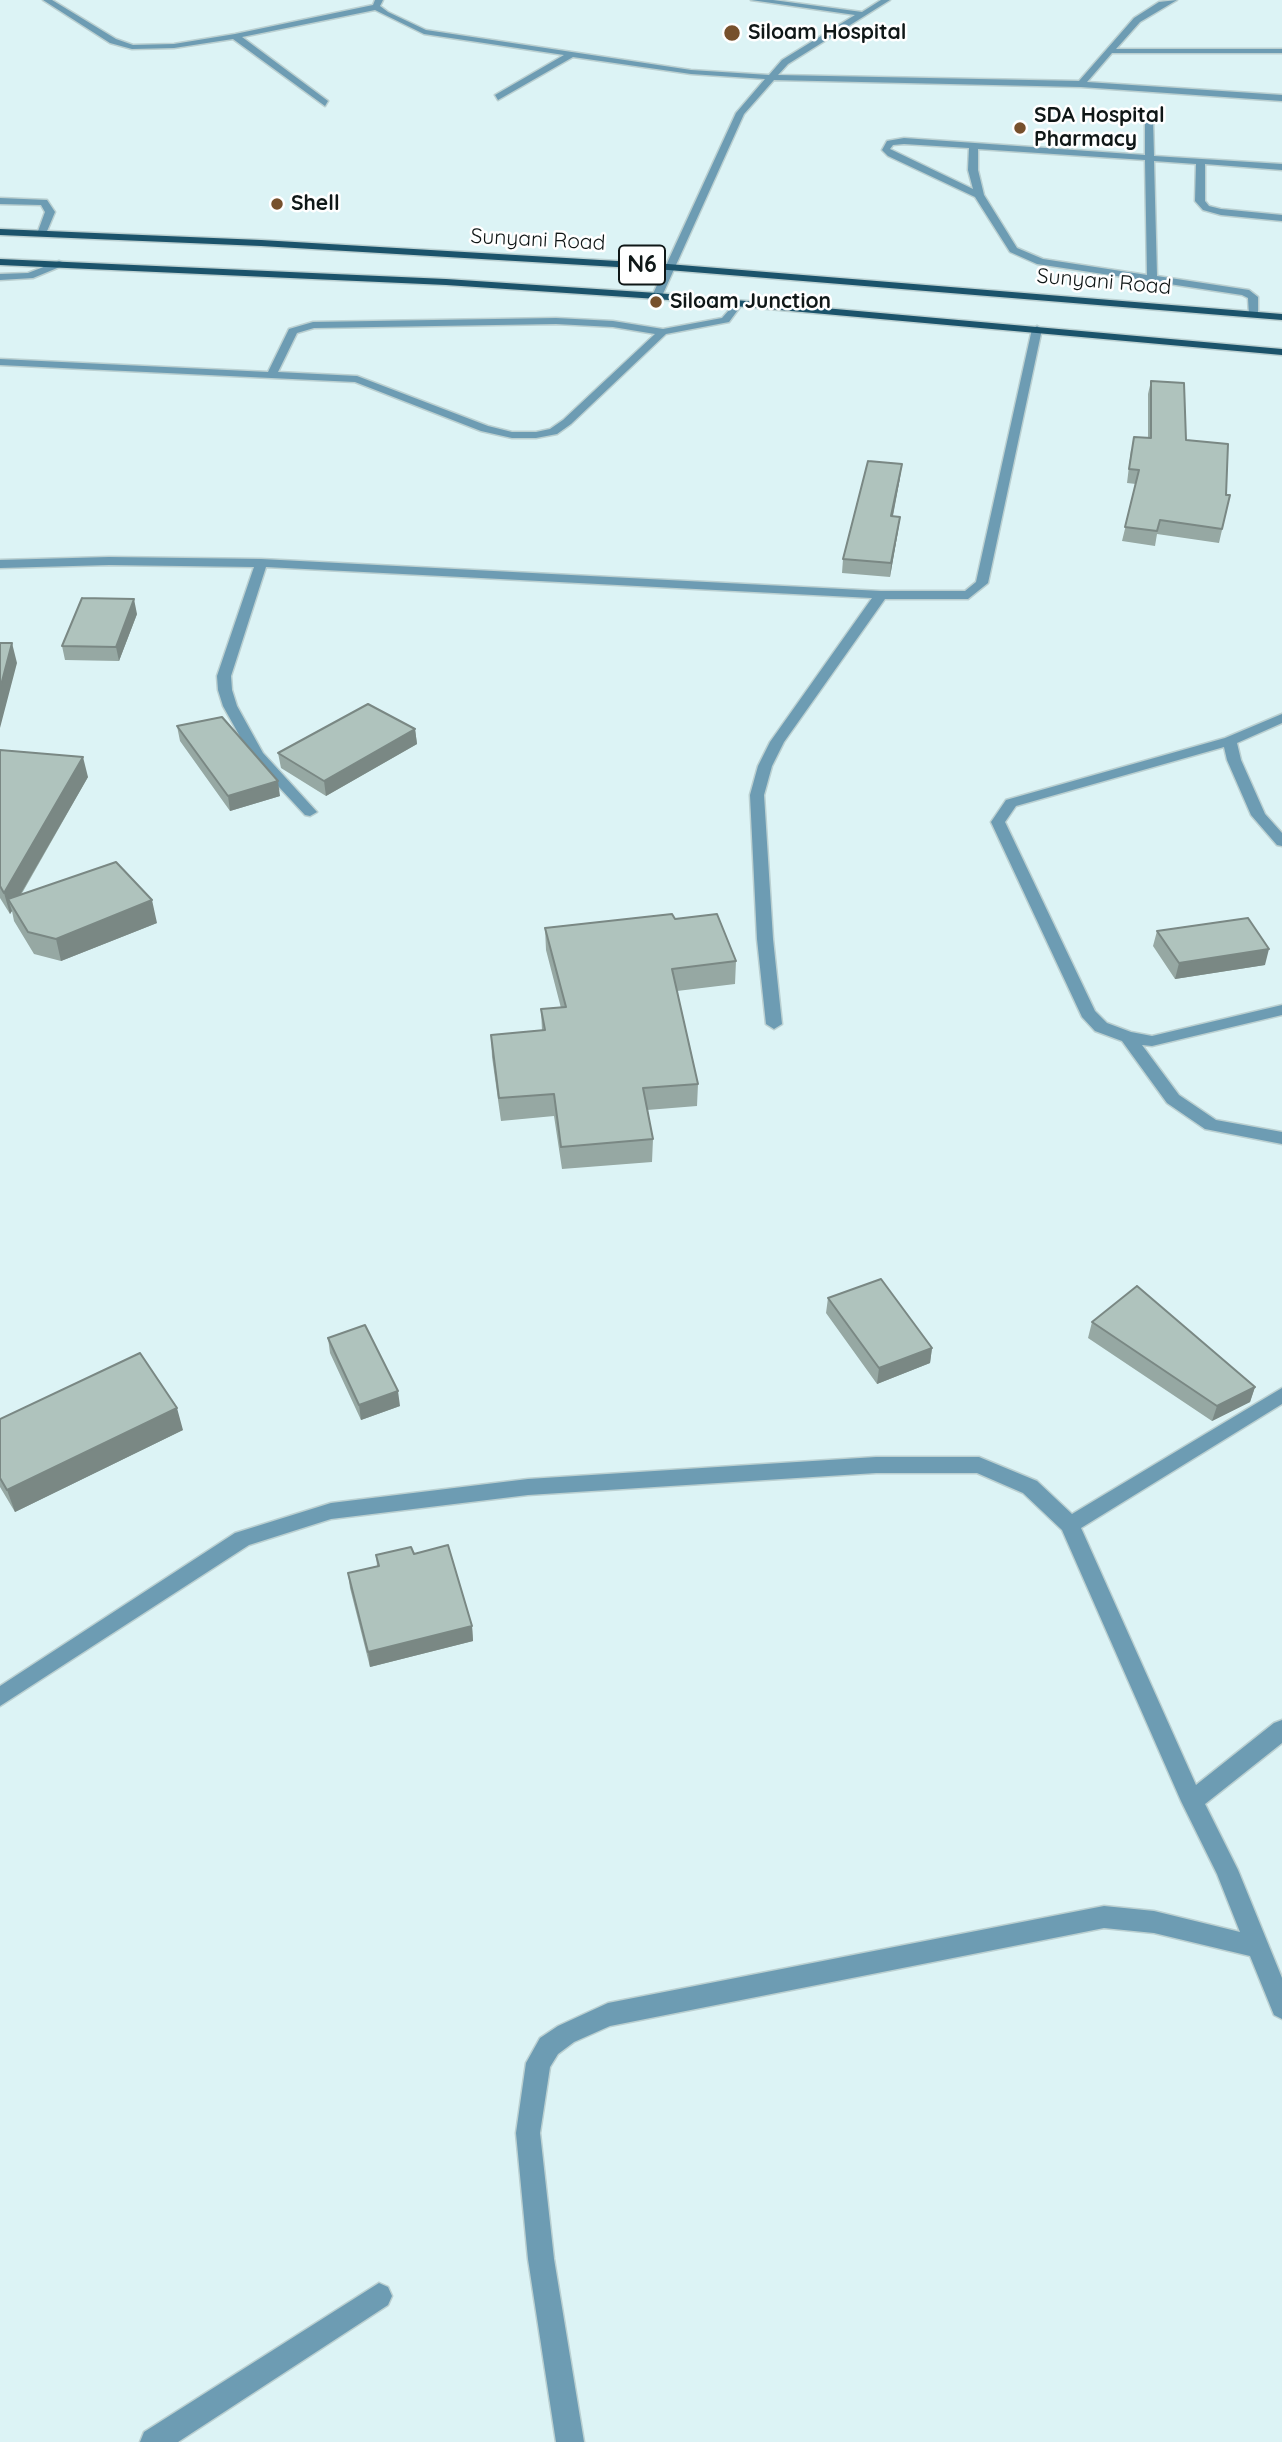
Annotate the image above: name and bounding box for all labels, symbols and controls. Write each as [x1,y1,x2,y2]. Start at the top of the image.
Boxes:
place label: Siloam Hospital [748,20,906,46]
marker: Siloam Hospital [722,23,742,43]
place label: SDA Hospital Pharmacy [1034,103,1165,153]
marker: SDA Hospital Pharmacy [1012,120,1028,136]
place label: Shell [291,191,340,217]
marker: Shell [269,196,285,212]
street label: Sunyani Road [470,224,606,256]
road number: N6 [619,246,665,284]
street label: Sunyani Road [1036,264,1172,300]
place label: Siloam Junction [670,289,831,315]
marker: Siloam Junction [648,294,664,310]

